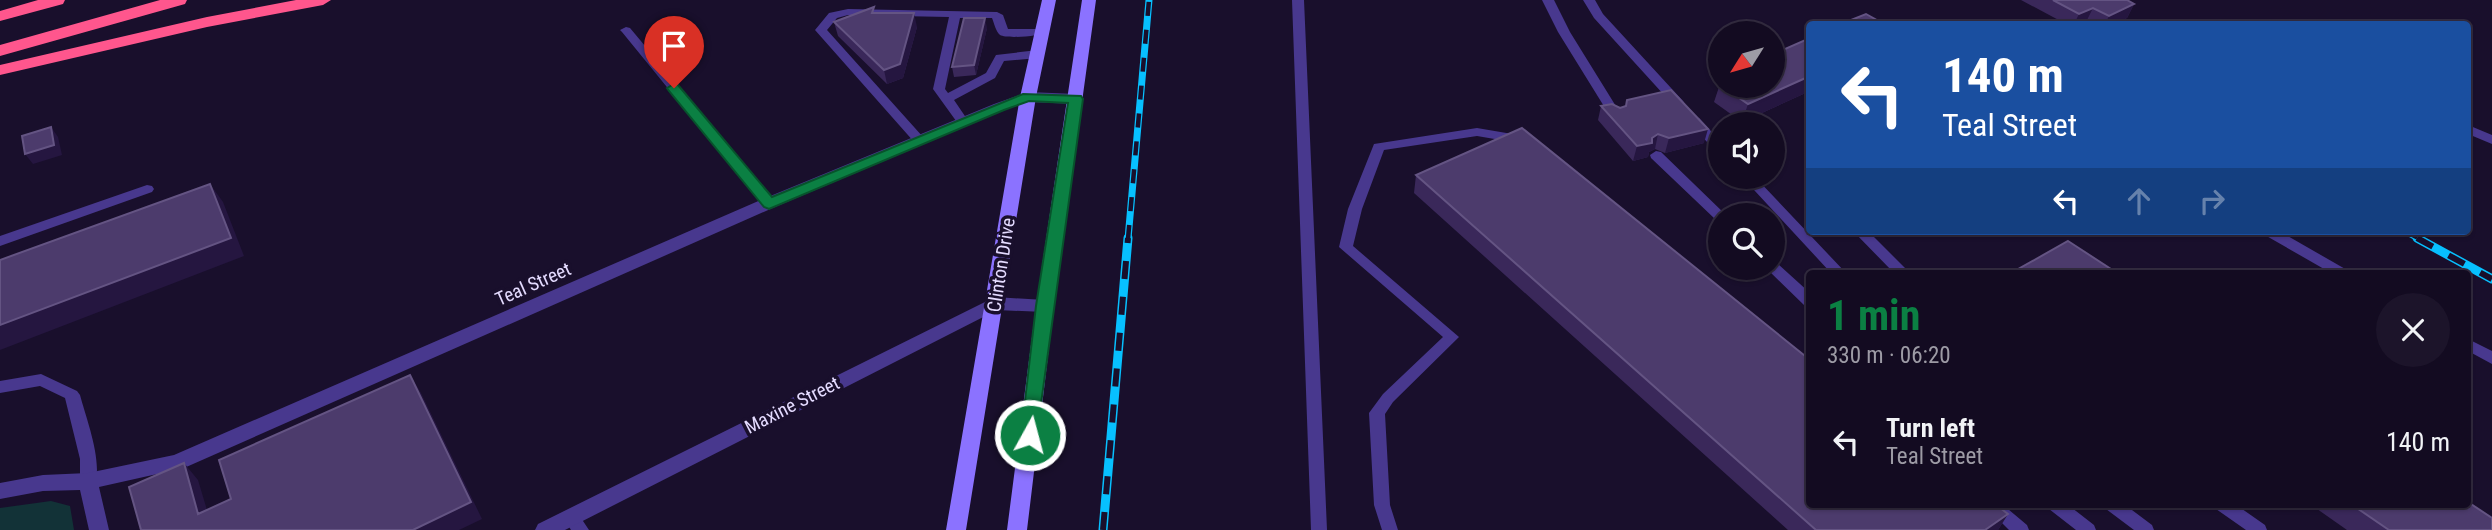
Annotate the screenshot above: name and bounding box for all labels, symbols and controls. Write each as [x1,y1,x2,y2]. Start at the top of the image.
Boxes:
pin [644,16,704,88]
north arrow [1708,21,1785,98]
map controls [1708,21,1785,280]
icon: arrive [655,27,693,65]
text: 140 m [1942,47,2064,104]
icon: left [1827,49,1918,140]
text: Teal Street [1942,106,2077,144]
button: sound [1708,112,1785,189]
icon: left [2047,182,2085,220]
icon: ahead [2120,182,2158,220]
icon: right [2193,182,2231,220]
button: search [1708,203,1785,280]
street label: Clinton Drive [982,216,1020,314]
street label: Teal Street [492,257,574,311]
text: 1 min [1827,291,1920,340]
button: close [2376,293,2450,367]
text: 330 m · 06:20 [1827,342,1951,369]
street label: Maxine Street [741,371,843,439]
position arrow [993,398,1067,472]
text: Turn left [1886,413,1975,443]
icon: left [1827,423,1865,461]
text: 140 m [2386,427,2450,457]
text: Teal Street [1886,443,1983,470]

